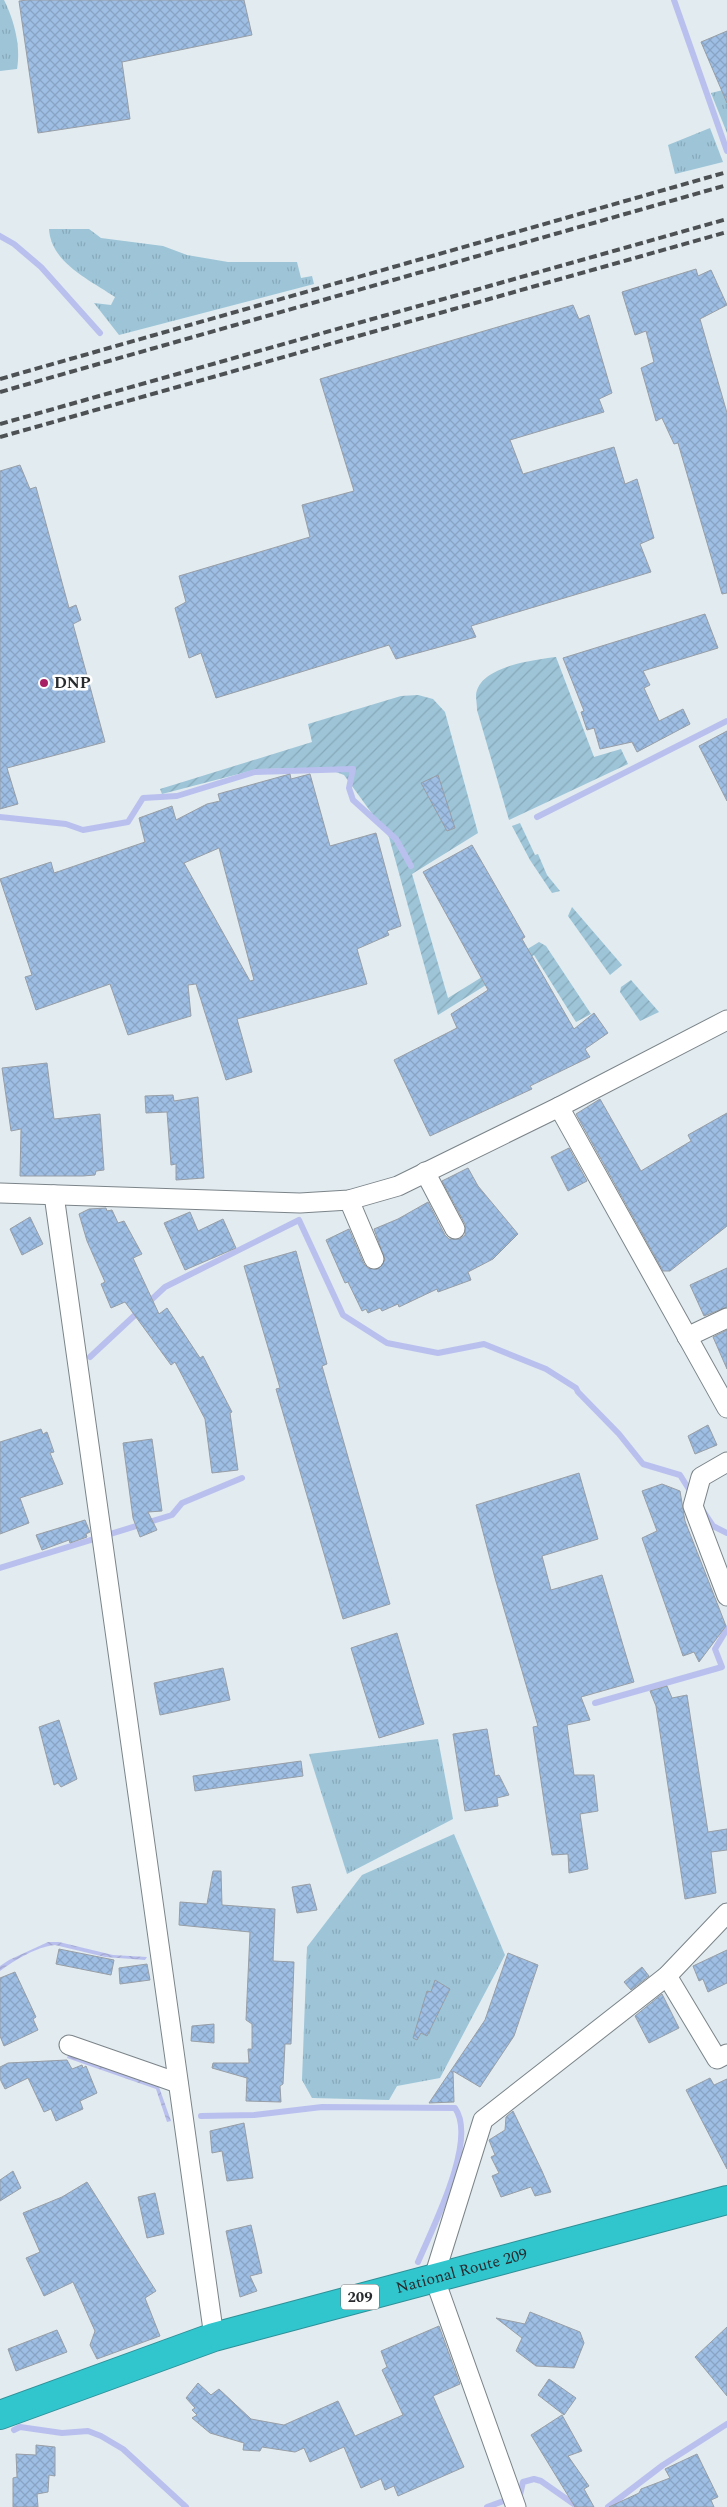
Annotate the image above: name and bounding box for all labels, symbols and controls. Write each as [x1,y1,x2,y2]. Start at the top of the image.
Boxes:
place label: DNP [54,671,91,695]
marker: DNP [38,677,50,689]
street label: National Route 209 [393,2242,530,2300]
road number: 209 [341,2284,379,2310]

